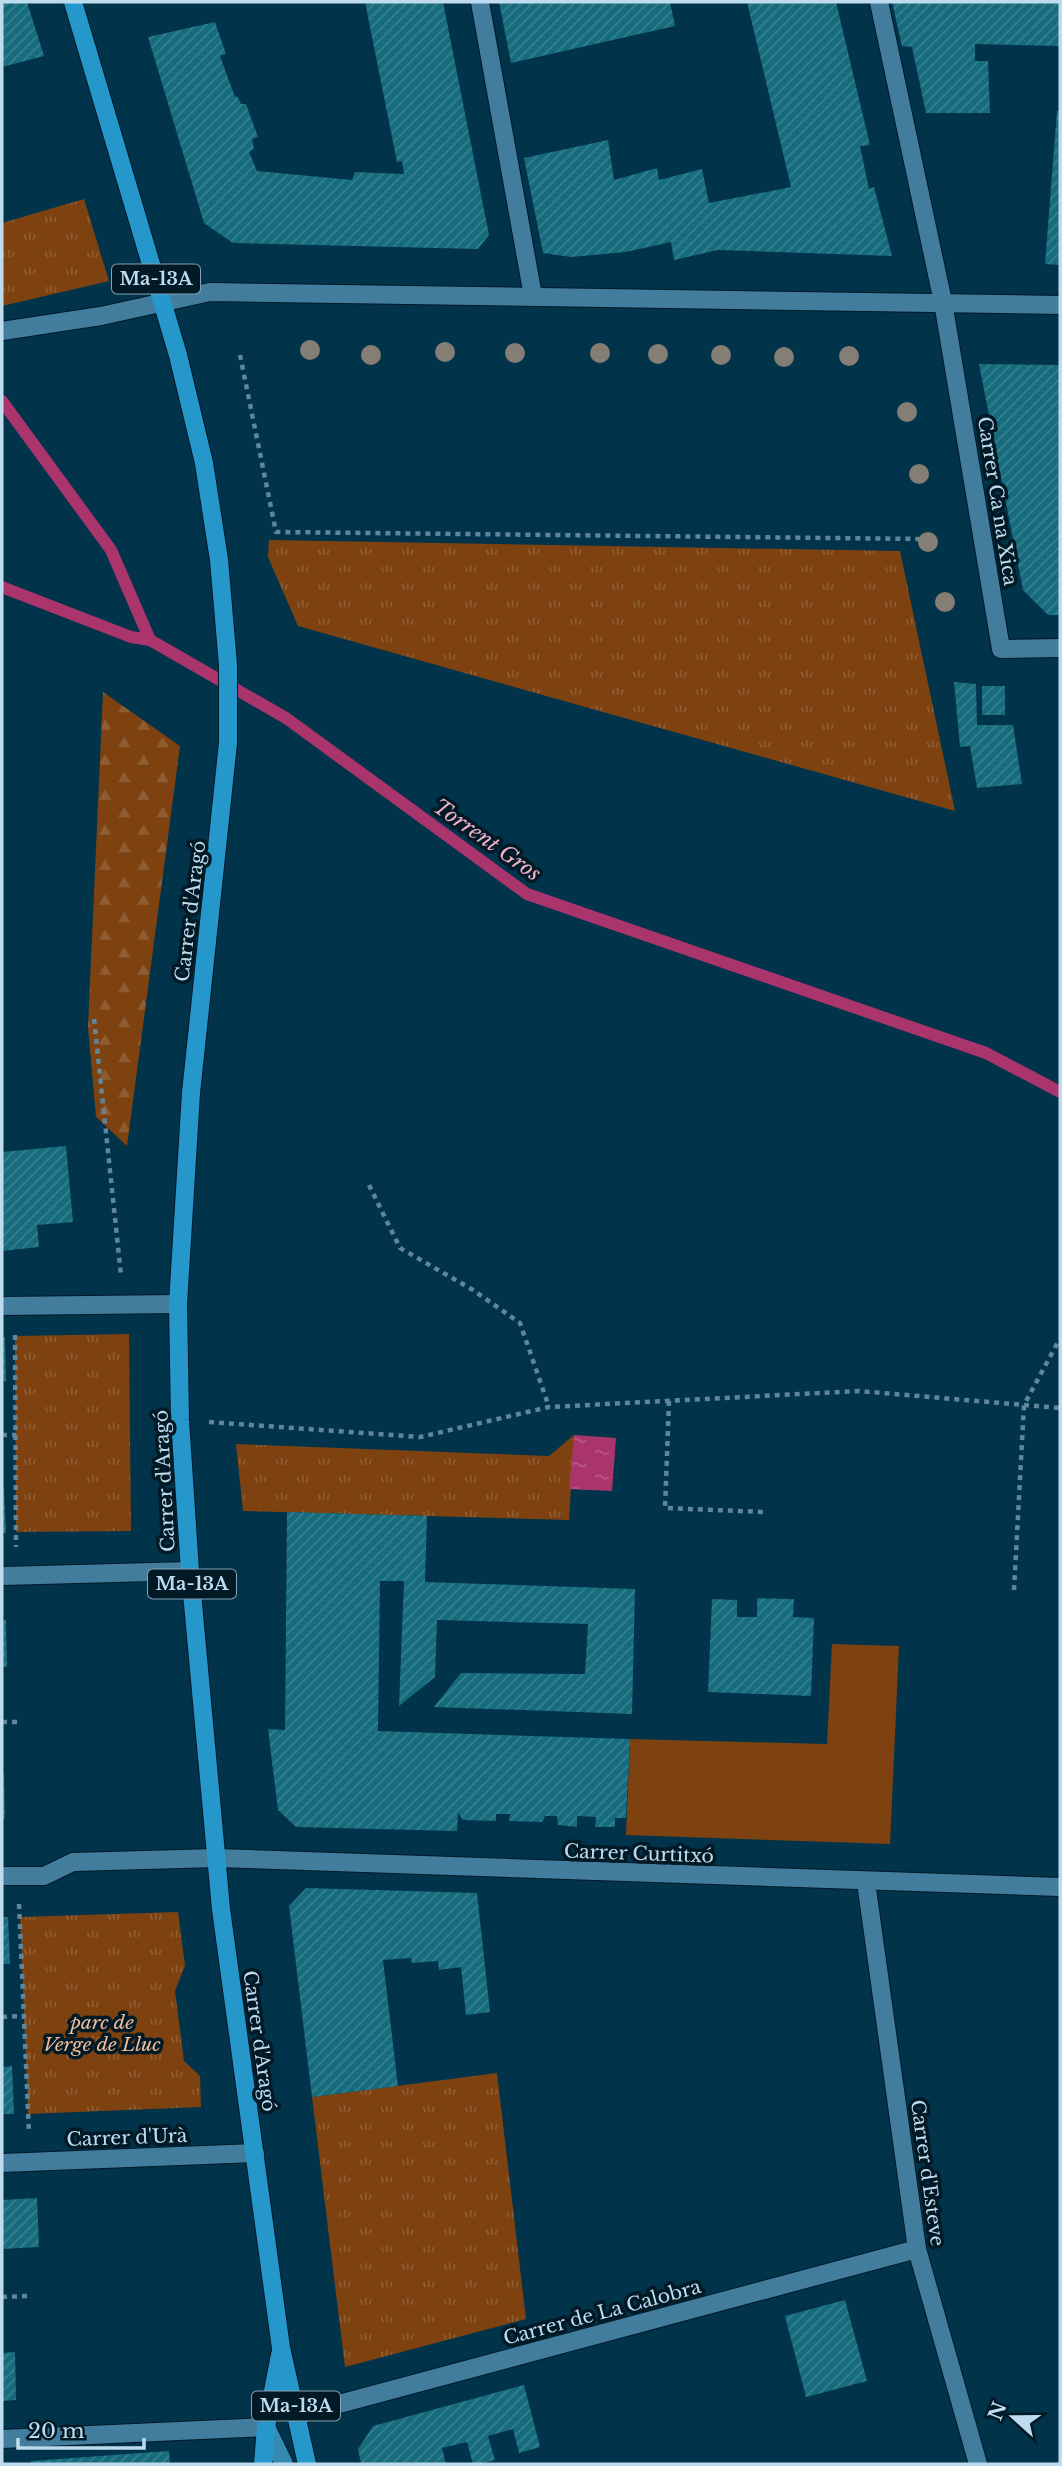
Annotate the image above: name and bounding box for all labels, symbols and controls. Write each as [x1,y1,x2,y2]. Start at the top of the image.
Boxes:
road number: Ma-13A [112,264,200,293]
street label: Carrer Ca na Xica [973,415,1022,588]
water label: Torrent Gros [428,793,546,887]
street label: Carrer d'Aragó [170,839,211,983]
street label: Carrer d'Aragó [149,1409,180,1553]
road number: Ma-13A [148,1569,236,1598]
street label: Carrer Curtitxó [564,1839,714,1868]
street label: Carrer d'Aragó [238,1969,281,2113]
park label: parc de Verge de Lluc [43,2011,161,2056]
street label: Carrer d'Esteve [906,2098,949,2248]
street label: Carrer d'Urà [66,2124,188,2151]
street label: Carrer de La Calobra [501,2275,704,2350]
north arrow [978,2382,1048,2452]
road number: Ma-13A [252,2392,340,2420]
text: N [984,2399,1012,2424]
scale bar [18,2406,144,2450]
text: 20 m [28,2418,85,2444]

